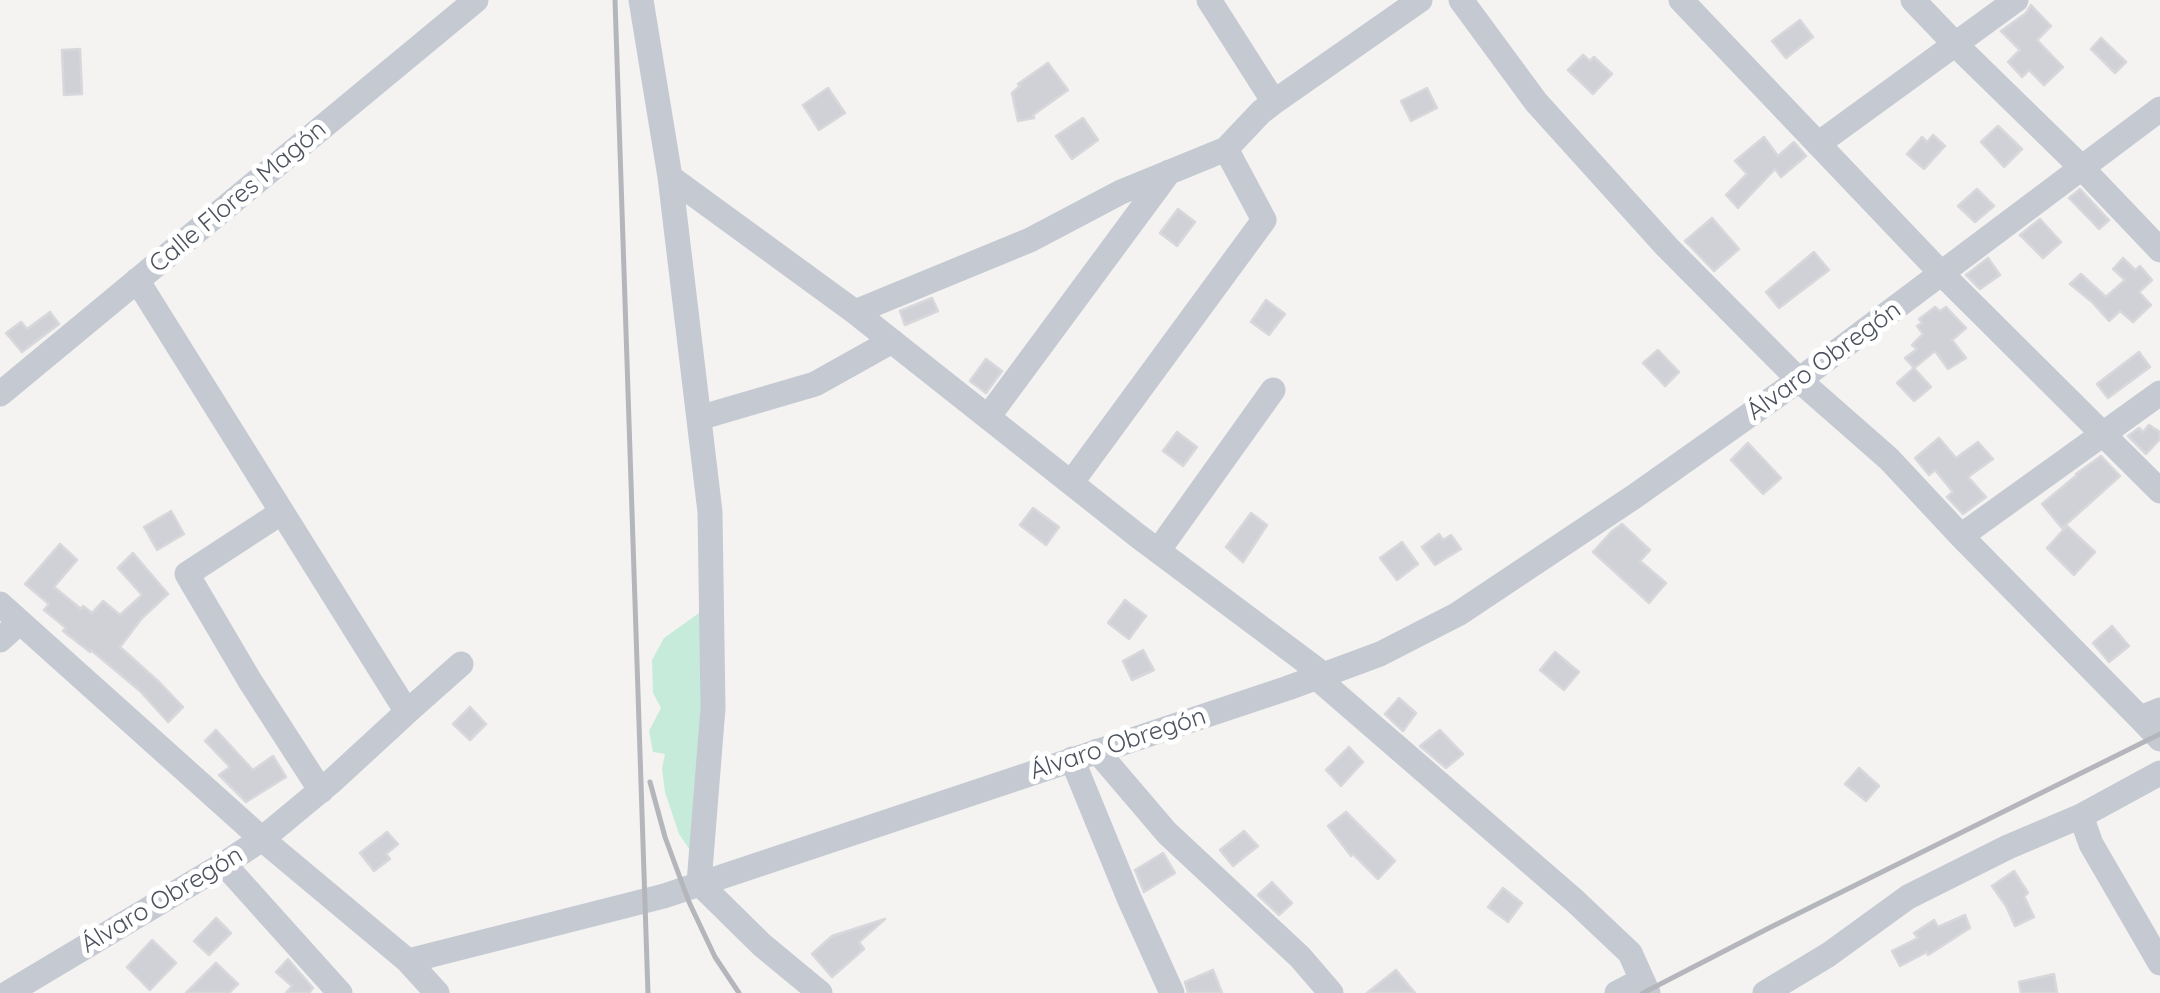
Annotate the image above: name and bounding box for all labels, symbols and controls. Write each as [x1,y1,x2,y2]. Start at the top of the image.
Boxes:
street label: Calle Flores Magón [144,114,332,280]
street label: Álvaro Obregón [1741,295,1907,427]
street label: Álvaro Obregón [1026,701,1210,787]
street label: Álvaro Obregón [76,840,248,960]

